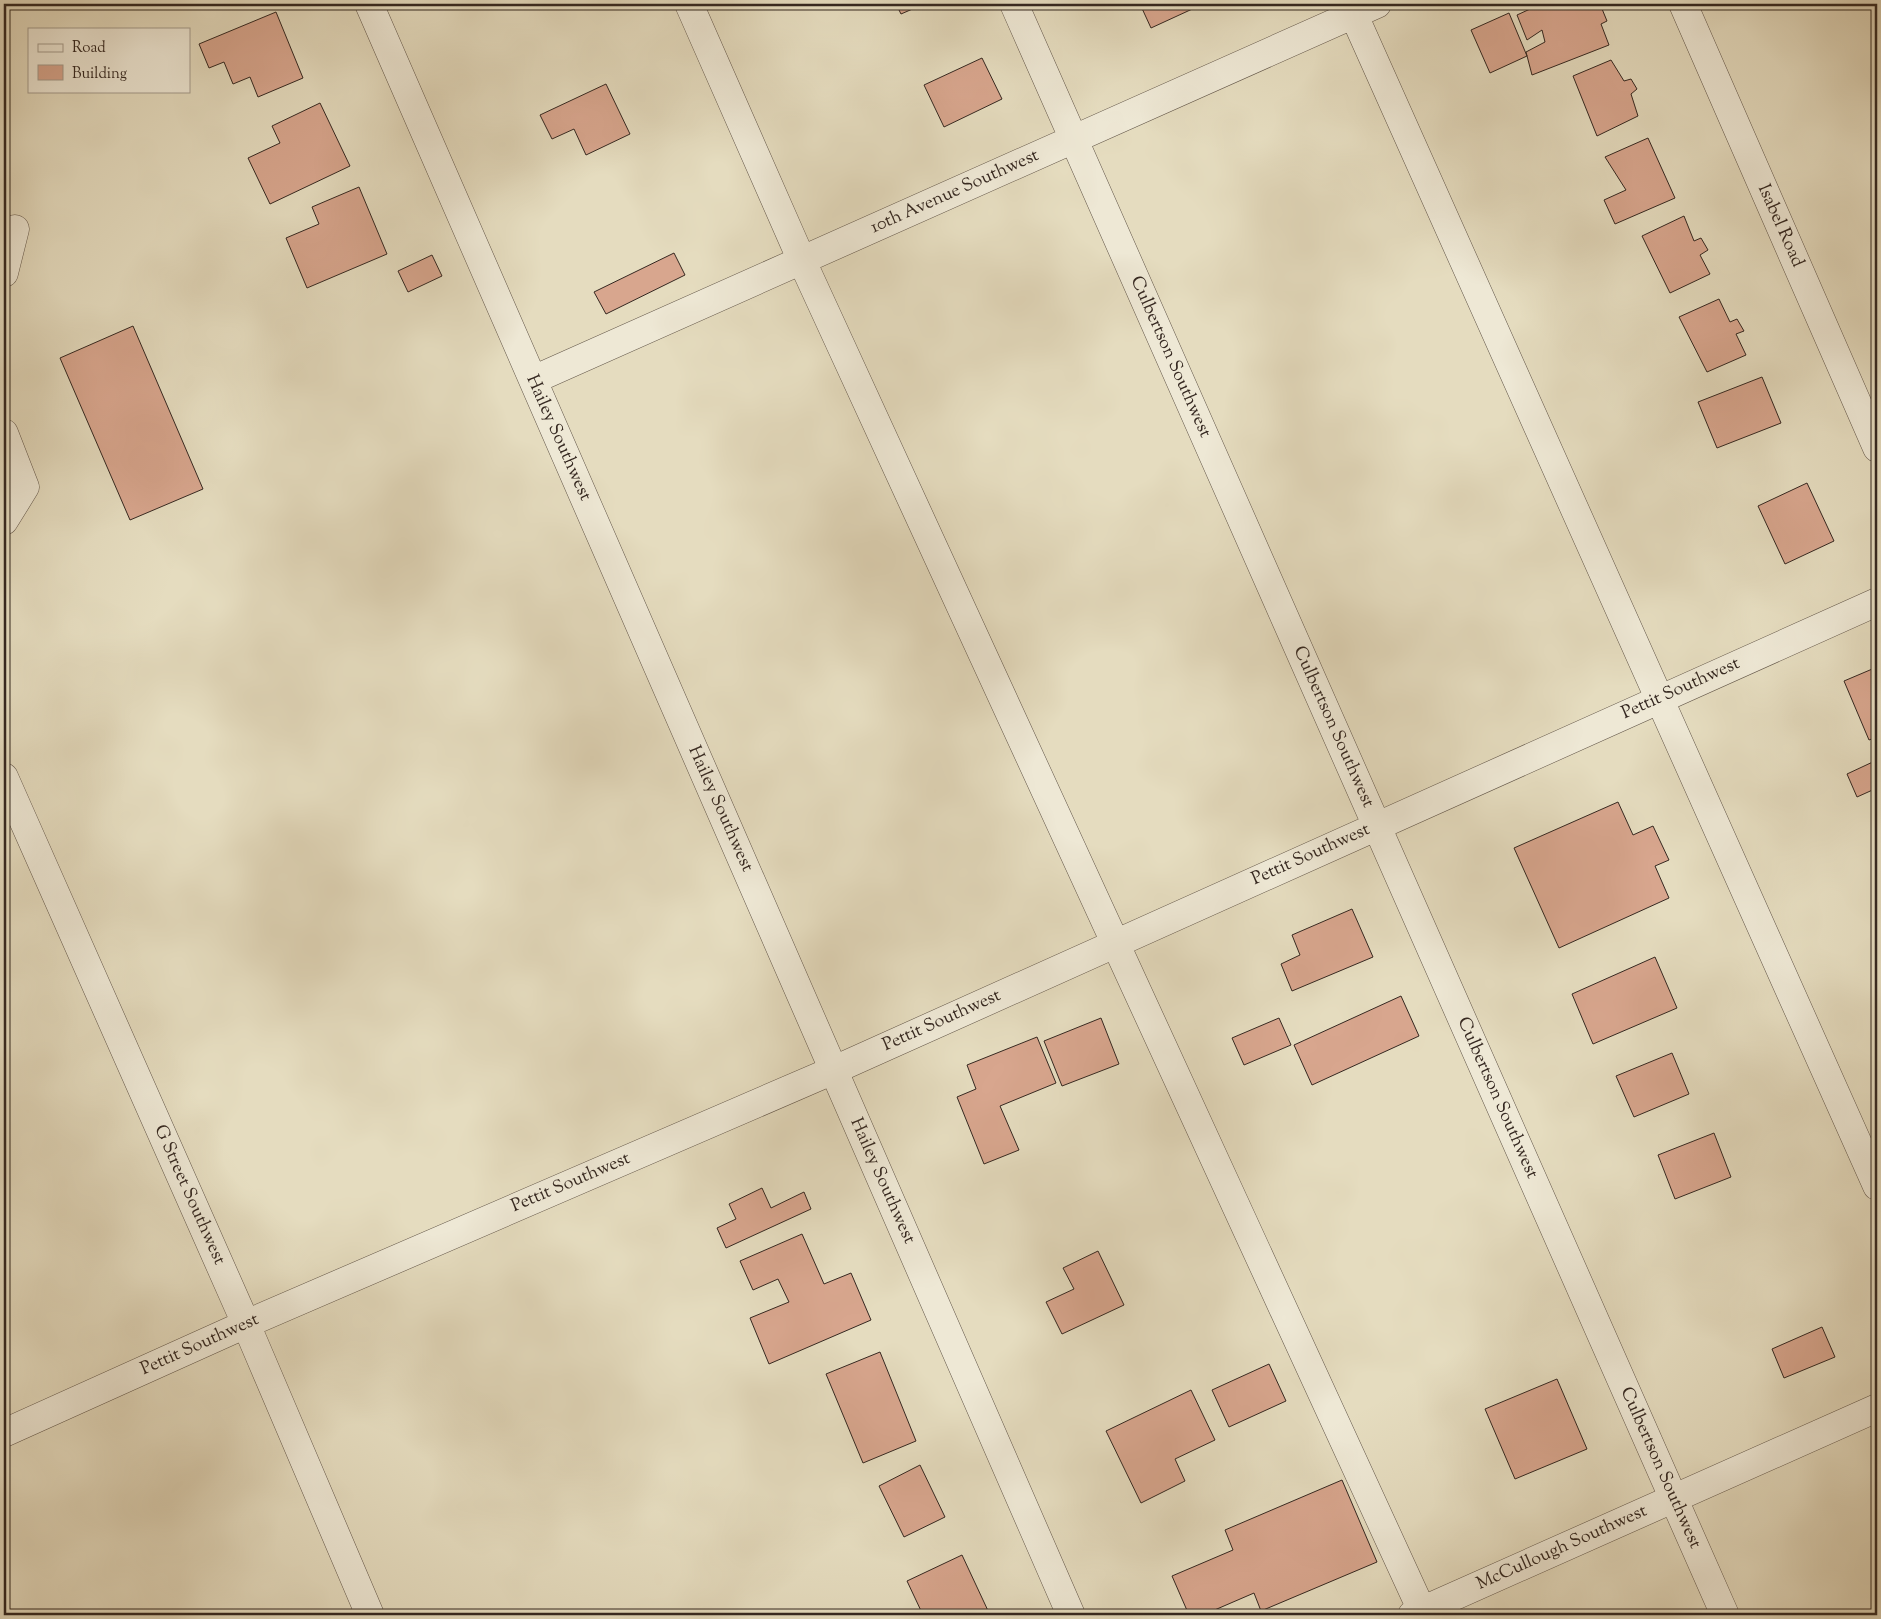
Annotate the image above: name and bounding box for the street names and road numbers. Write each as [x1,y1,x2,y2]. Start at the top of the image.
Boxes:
street label: 10th Avenue Southwest [867,143,1043,241]
street label: Isabel Road [1750,180,1810,272]
street label: Culbertson Southwest [1123,272,1217,442]
street label: Hailey Southwest [519,371,597,505]
street label: Culbertson Southwest [1286,642,1380,812]
street label: Pettit Southwest [1618,651,1744,727]
street label: Hailey Southwest [681,742,759,876]
street label: Pettit Southwest [1248,817,1374,893]
street label: Pettit Southwest [879,983,1005,1059]
street label: Culbertson Southwest [1450,1013,1544,1183]
street label: Hailey Southwest [843,1114,921,1248]
street label: G Street Southwest [146,1121,232,1269]
street label: Pettit Southwest [507,1146,635,1220]
street label: Pettit Southwest [137,1307,263,1383]
street label: Culbertson Southwest [1613,1383,1707,1553]
street label: McCullough Southwest [1473,1499,1651,1597]

